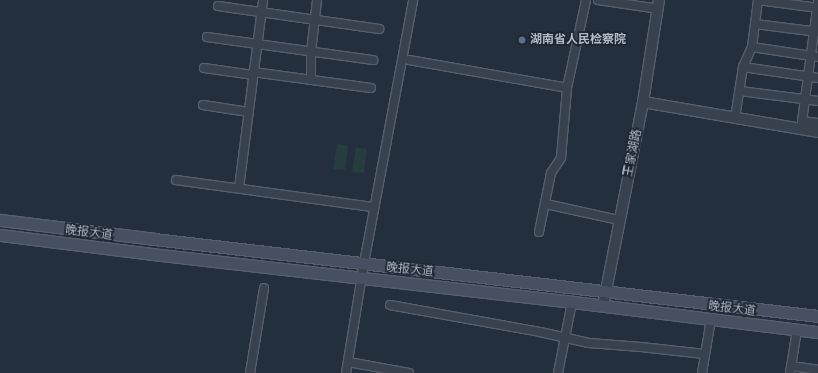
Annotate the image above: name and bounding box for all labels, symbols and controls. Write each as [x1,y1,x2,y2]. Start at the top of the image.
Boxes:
place label: 湖南省人民检察院 [530,33,626,47]
marker: 湖南省人民检察院 [517,35,527,45]
street label: 王家湖路 [621,128,645,178]
street label: 晚报大道 [64,223,114,243]
street label: 晚报大道 [385,260,435,280]
street label: 晚报大道 [707,299,757,319]

